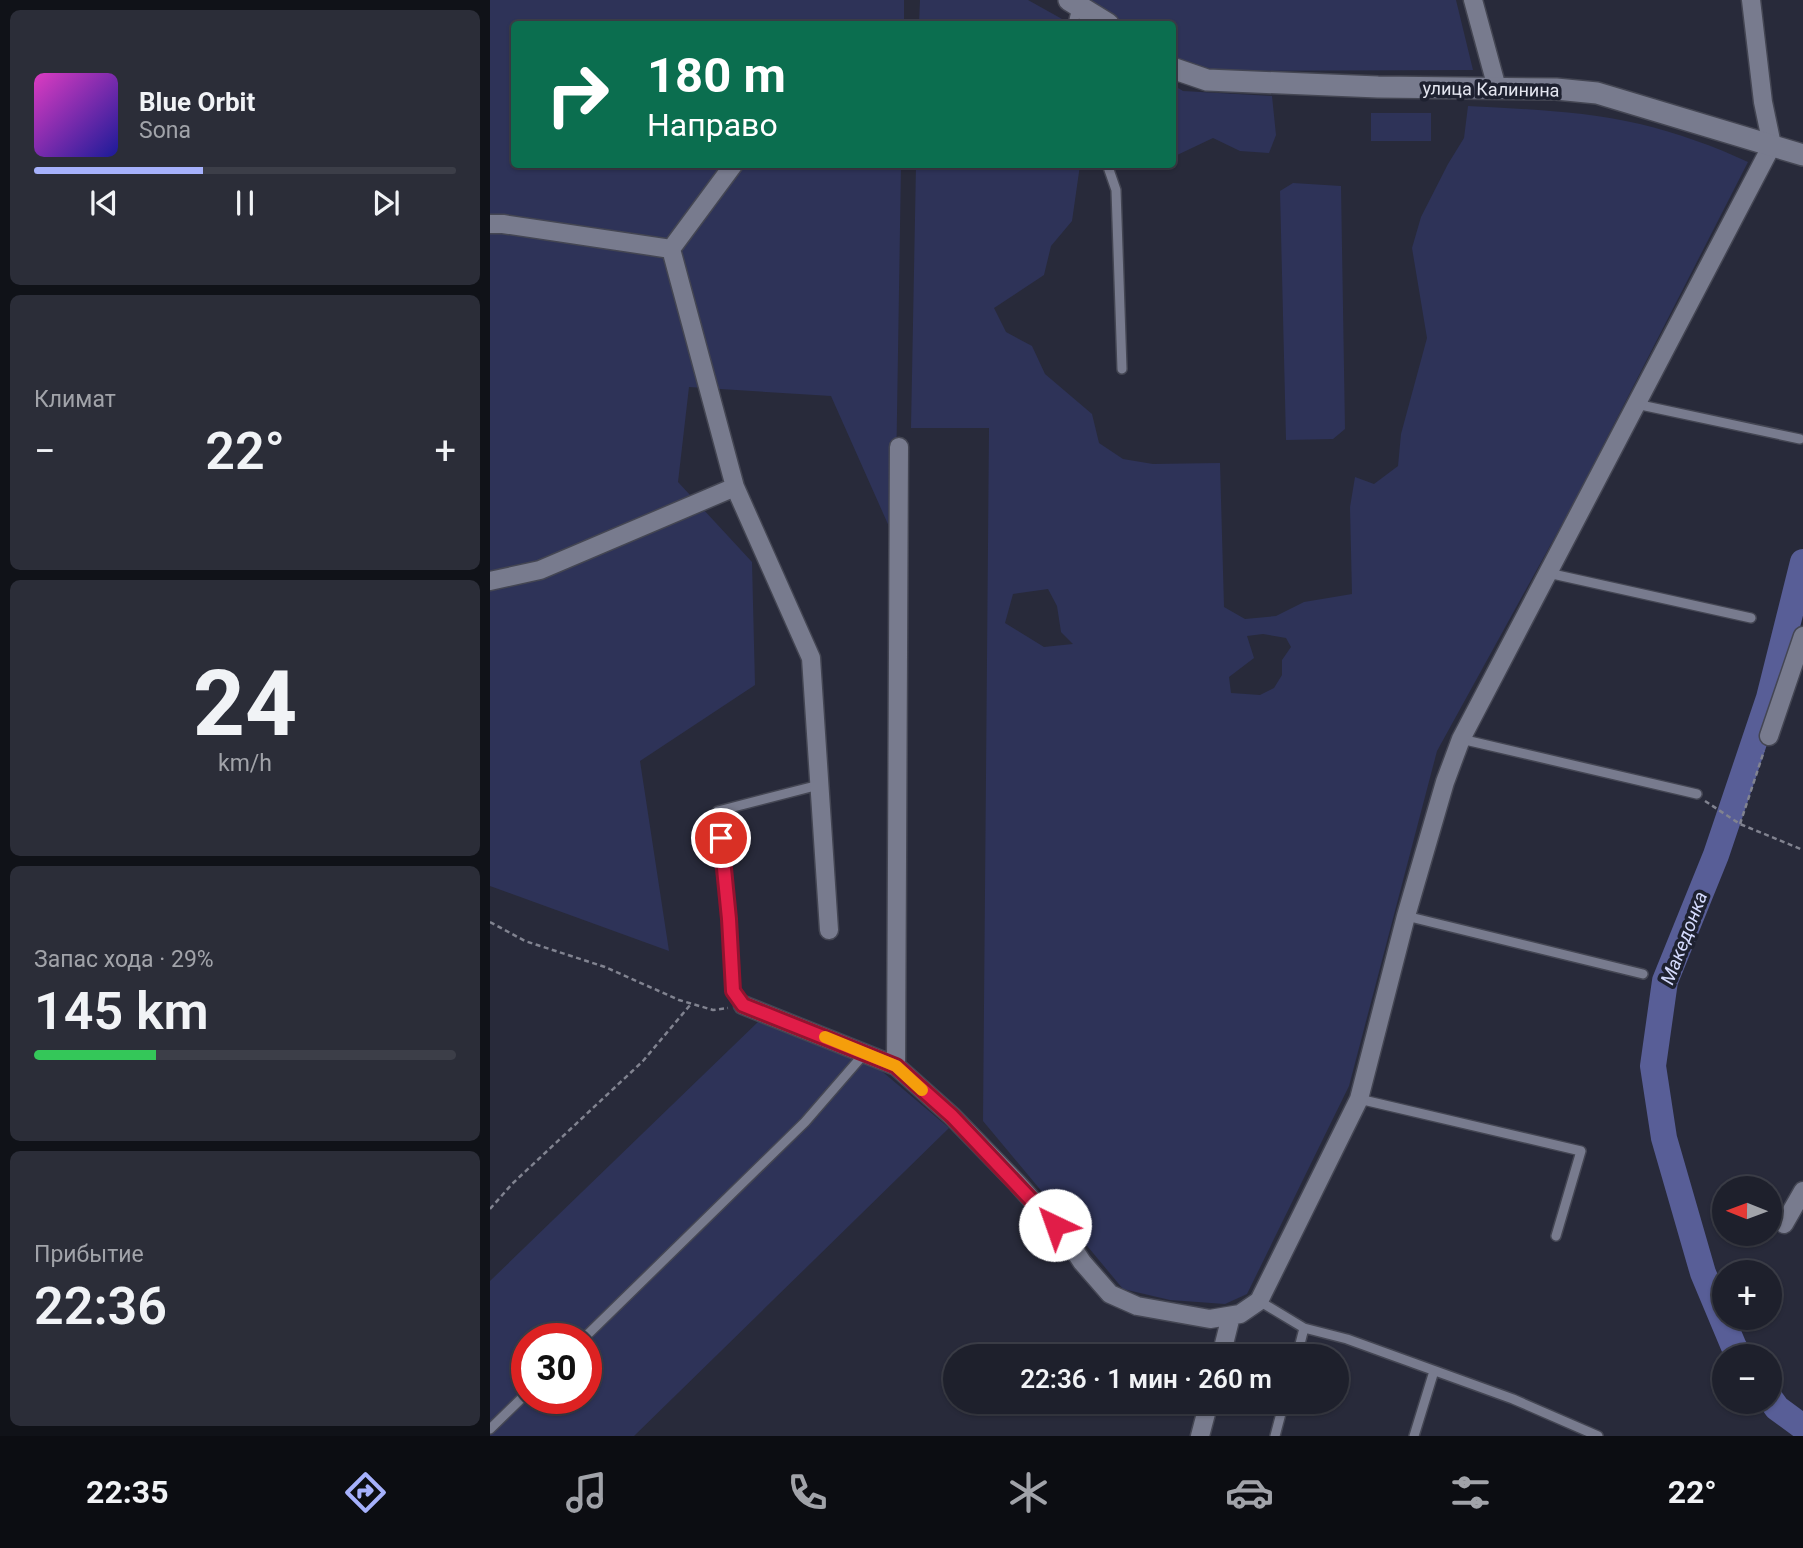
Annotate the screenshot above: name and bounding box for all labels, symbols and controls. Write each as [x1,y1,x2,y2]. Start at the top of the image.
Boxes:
text: 180 m [647,47,786,104]
icon: right [532,49,623,140]
street label: улица Калинина [1422,77,1560,101]
text: Blue Orbit [139,87,255,117]
text: Направо [647,106,778,144]
text: Sona [139,117,191,144]
icon: previous [85,184,123,222]
icon: pause [226,184,264,222]
icon: next [367,184,405,222]
text: Климат [34,386,116,413]
text: 22° [205,421,285,482]
text: − [34,429,56,473]
text: + [434,429,456,473]
text: 24 [193,651,297,757]
text: km/h [218,750,272,777]
pin [691,808,751,868]
icon: arrive [702,819,740,857]
water label: Македонка [1656,888,1712,988]
text: Запас хода · 29% [34,946,214,973]
text: 145 km [34,981,209,1042]
north arrow [1712,1176,1782,1246]
map controls [1712,1176,1782,1414]
position arrow [1018,1188,1092,1262]
text: Прибытие [34,1241,144,1268]
button: + [1712,1260,1782,1330]
text: 22:36 [34,1276,167,1337]
speed limit sign: 30 [511,1323,602,1414]
button: − [1712,1344,1782,1414]
text: 22:36 · 1 мин · 260 m [1020,1364,1272,1394]
icon: directions [341,1468,390,1517]
icon: music [562,1468,611,1517]
icon: phone [783,1468,832,1517]
icon: climate [1004,1468,1053,1517]
icon: car [1225,1468,1274,1517]
icon: filters [1446,1468,1495,1517]
text: 22:35 [86,1473,169,1511]
text: 22° [1668,1473,1717,1511]

